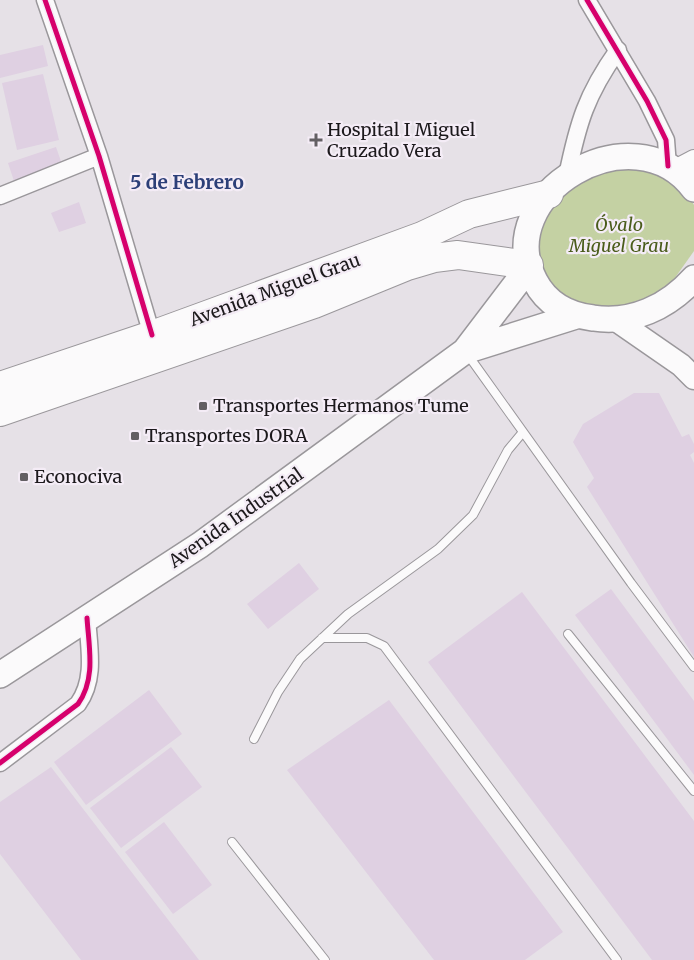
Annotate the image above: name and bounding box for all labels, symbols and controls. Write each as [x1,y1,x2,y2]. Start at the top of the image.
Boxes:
place label: Hospital I Miguel Cruzado Vera [327,118,476,162]
marker: Hospital I Miguel Cruzado Vera [309,133,323,147]
district label: 5 de Febrero [130,170,244,194]
park label: Óvalo Miguel Grau [568,213,669,257]
street label: Avenida Miguel Grau [185,248,363,331]
place label: Transportes Hermanos Tume [213,394,469,417]
marker: Transportes Hermanos Tume [197,400,209,412]
place label: Transportes DORA [145,424,308,447]
marker: Transportes DORA [129,430,141,442]
street label: Avenida Industrial [163,462,308,573]
place label: Econociva [34,465,123,488]
marker: Econociva [18,471,30,483]

